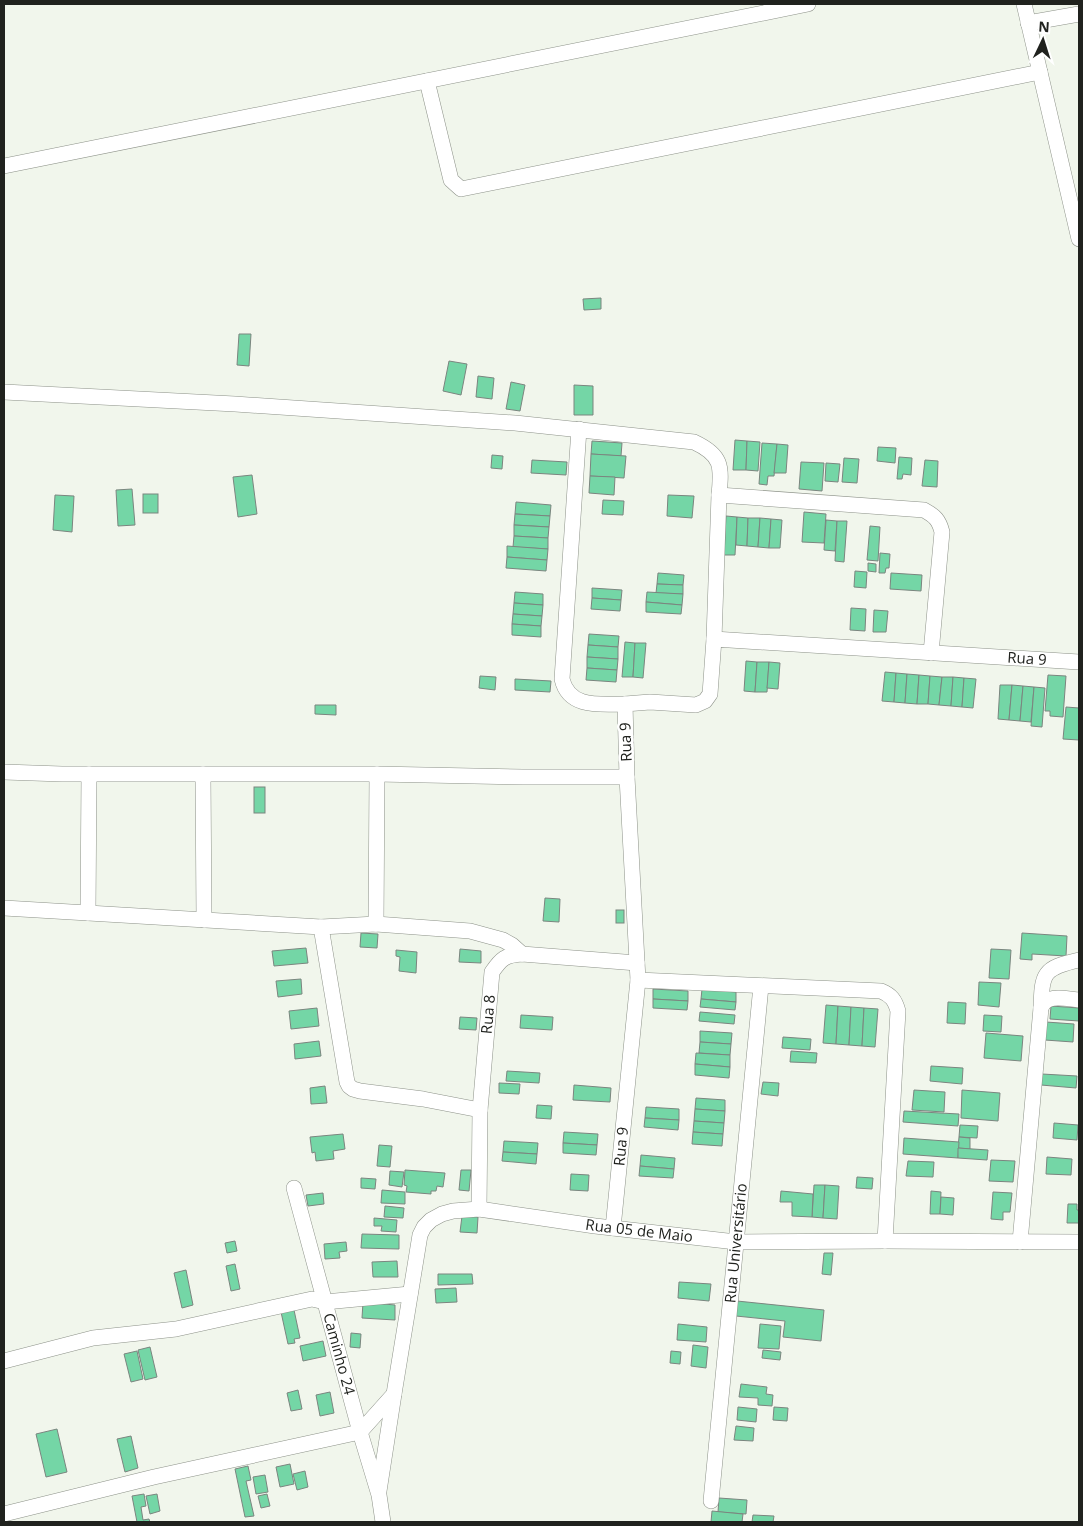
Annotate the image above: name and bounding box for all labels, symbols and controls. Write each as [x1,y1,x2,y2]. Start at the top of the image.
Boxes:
north arrow [1018,15,1068,65]
text: N [1038,17,1050,36]
street label: Rua 9 [1007,647,1047,669]
street label: Rua 9 [614,722,636,762]
street label: Rua 8 [476,994,499,1035]
street label: Rua 9 [608,1126,632,1167]
street label: Rua Universitário [719,1182,751,1304]
street label: Rua 05 de Maio [584,1214,694,1246]
street label: Caminho 24 [319,1311,361,1397]

